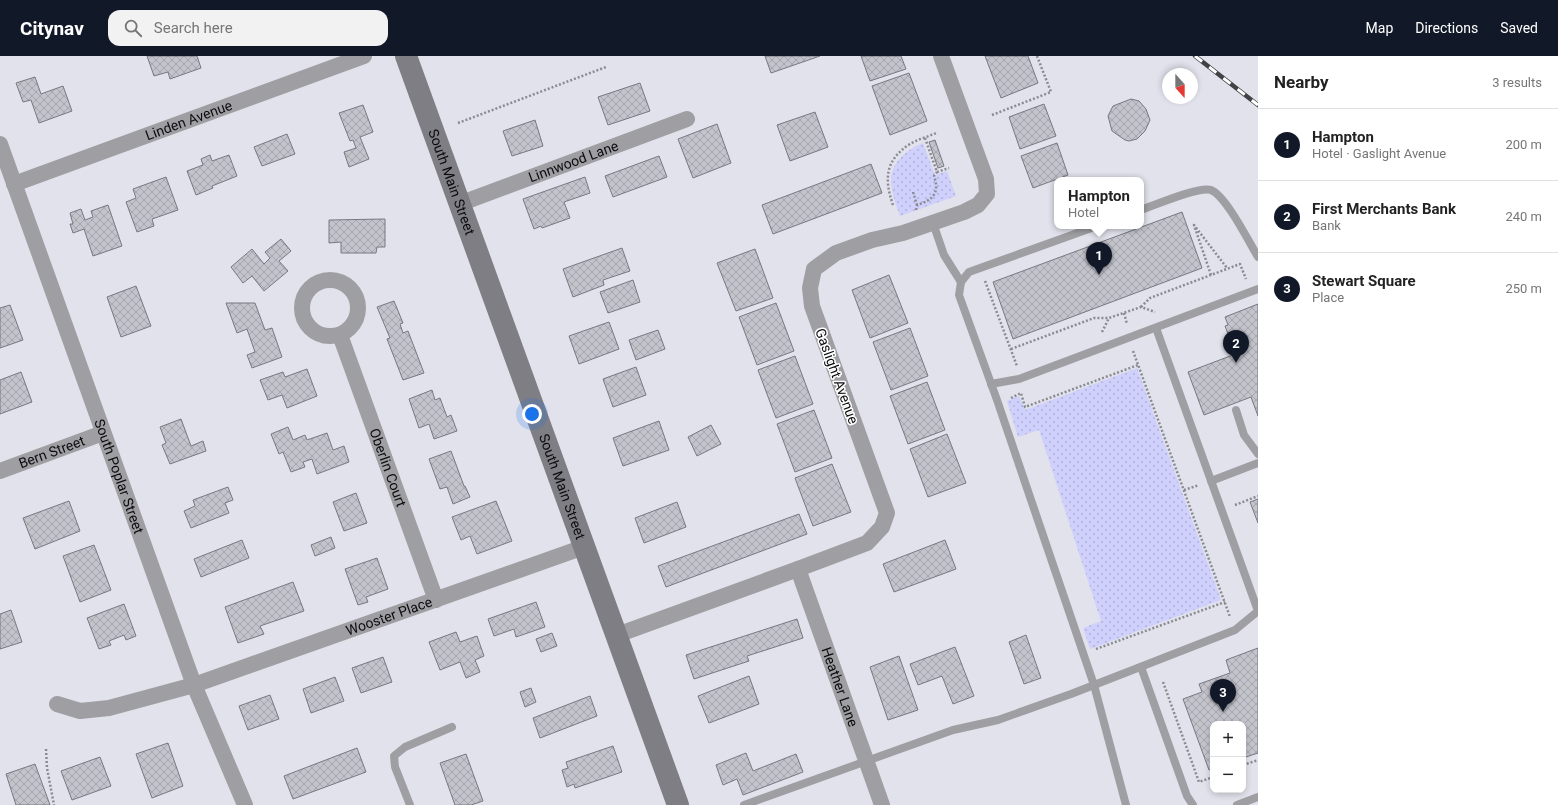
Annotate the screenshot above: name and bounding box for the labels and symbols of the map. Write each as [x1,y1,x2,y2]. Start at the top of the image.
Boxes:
north arrow [1162,68,1198,104]
street label: Linden Avenue [143,97,234,143]
street label: South Main Street [425,127,478,237]
street label: Linnwood Lane [526,137,620,185]
pin: 1 [1086,242,1112,275]
street label: Gaslight Avenue [812,326,862,426]
pin: 2 [1223,330,1249,363]
your location [522,404,542,424]
street label: South Poplar Street [91,417,147,536]
street label: Oberlin Court [366,426,410,509]
street label: South Main Street [536,431,589,542]
street label: Bern Street [16,432,87,471]
street label: Wooster Place [344,593,434,639]
street label: Heather Lane [818,645,861,729]
pin: 3 [1210,679,1236,712]

